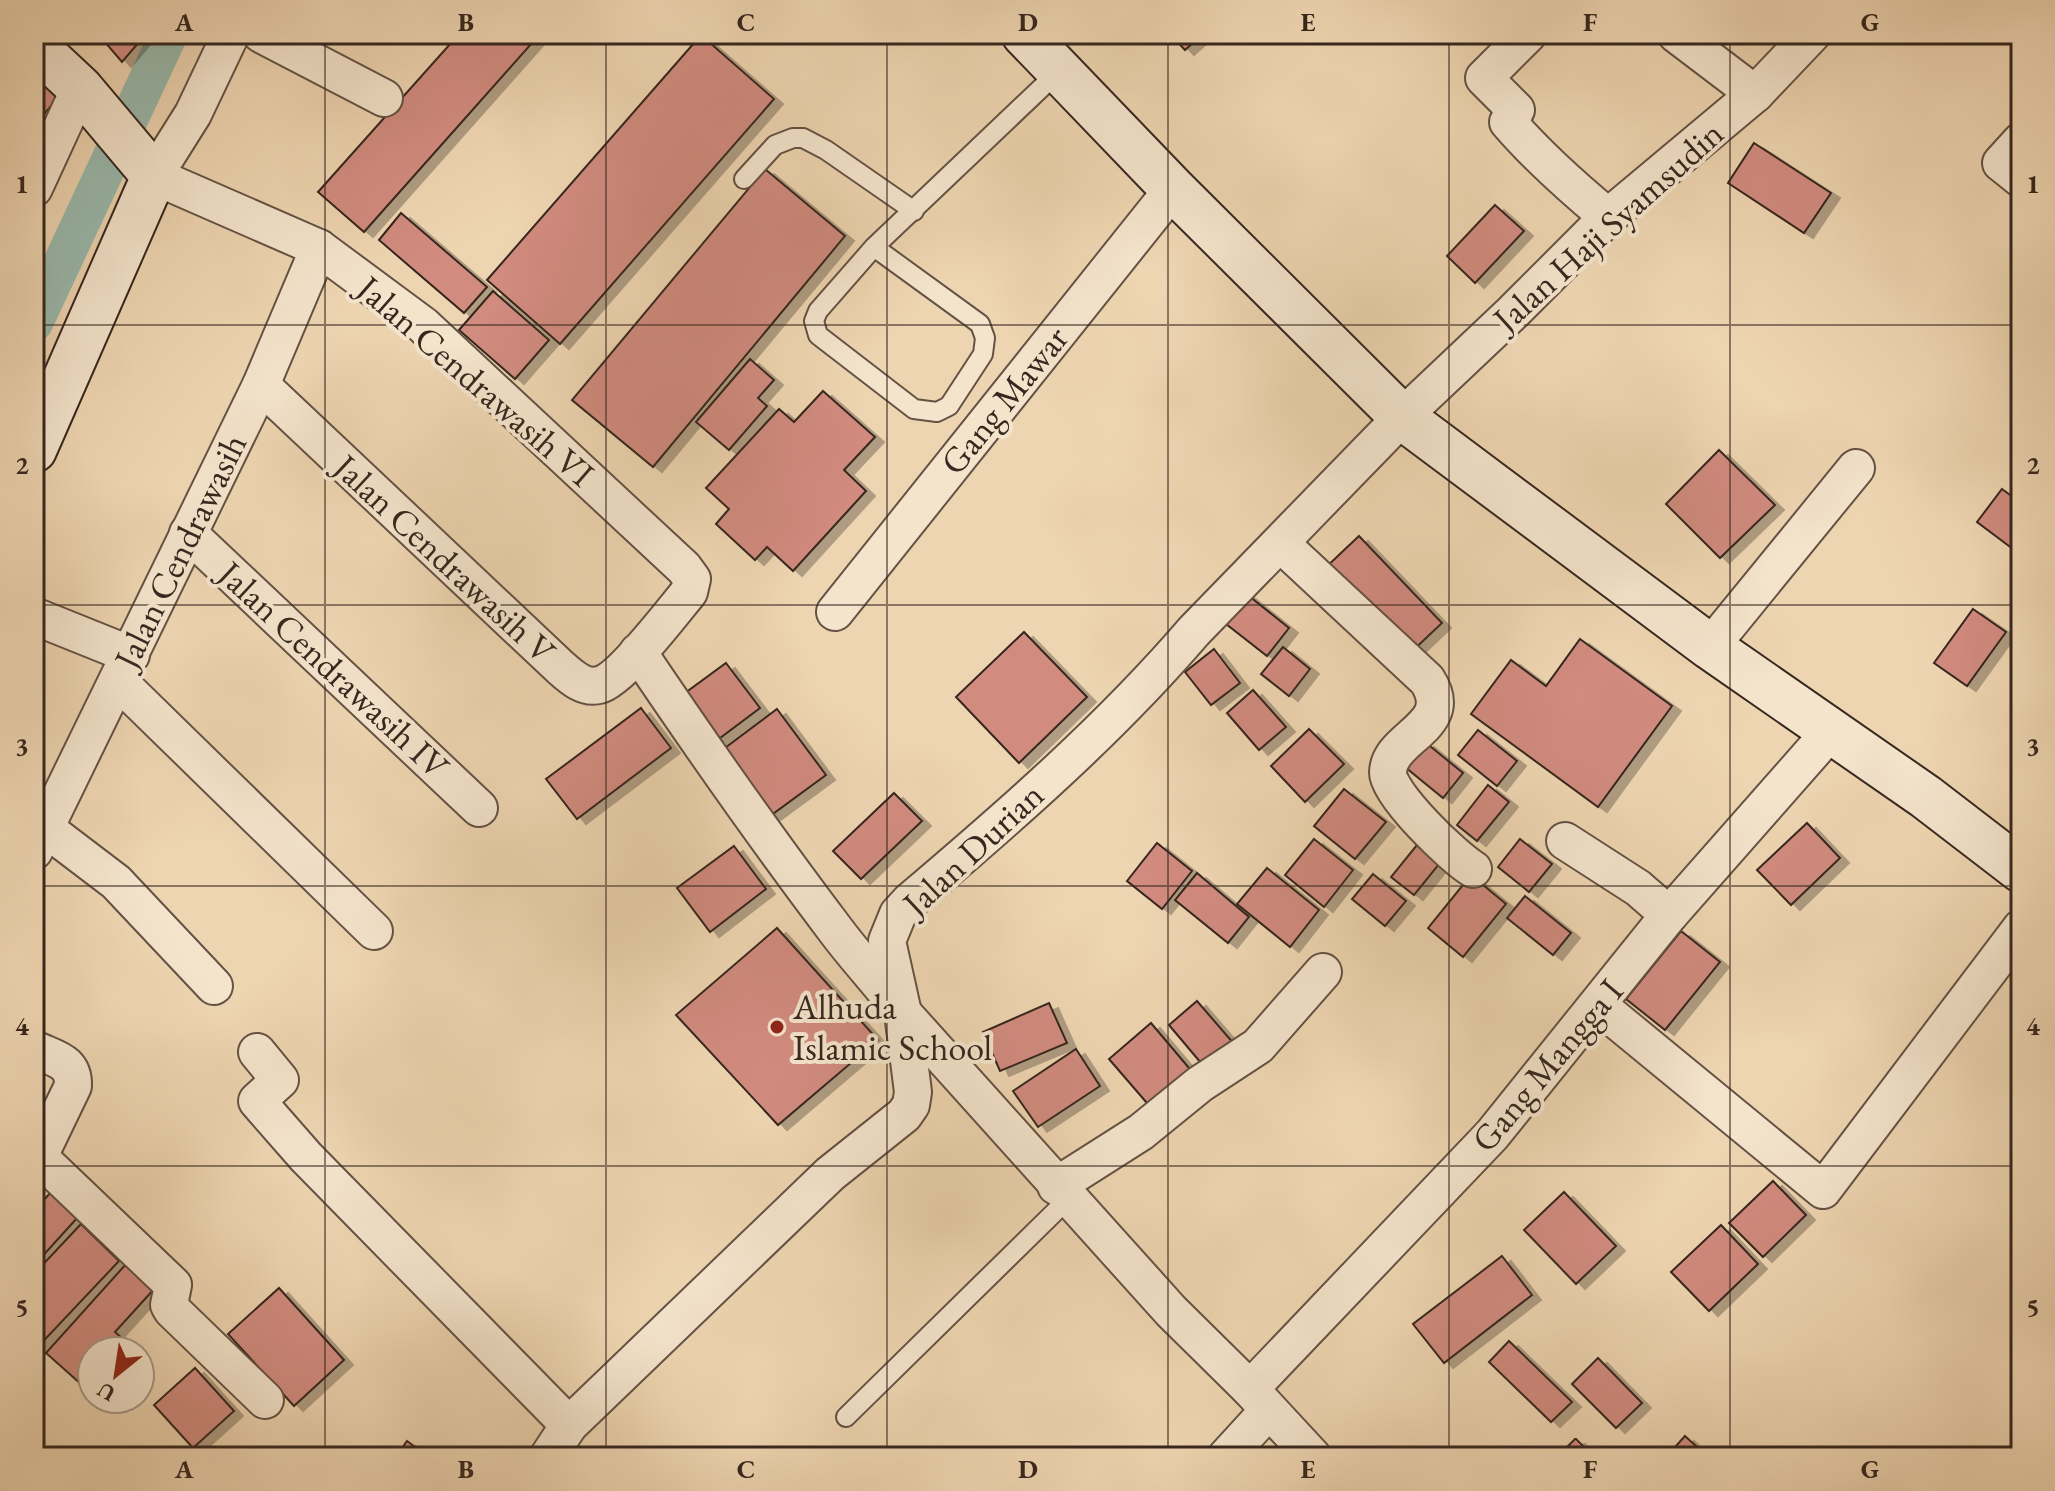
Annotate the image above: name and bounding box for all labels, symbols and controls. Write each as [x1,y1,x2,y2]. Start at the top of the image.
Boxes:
text: A [174,5,194,39]
text: B [458,5,474,39]
text: C [737,5,755,39]
text: D [1018,5,1038,39]
text: E [1301,5,1316,39]
text: F [1583,5,1597,39]
text: G [1861,5,1880,39]
street label: Jalan Haji Syamsudin [1481,110,1733,344]
text: 1 [15,167,29,201]
text: 1 [2026,167,2040,201]
street label: Jalan Cendrawasih VI [345,263,604,497]
street label: Gang Mawar [930,316,1078,484]
street label: Jalan Cendrawasih [101,426,257,679]
street label: Jalan Cendrawasih V [322,442,567,675]
text: 2 [15,448,29,482]
text: 2 [2026,448,2040,482]
street label: Jalan Cendrawasih IV [206,549,460,790]
text: 3 [15,729,29,763]
text: 3 [2026,729,2040,763]
street label: Jalan Durian [890,772,1053,928]
street label: Gang Mangga I [1461,968,1633,1162]
place label: Alhuda Islamic School [792,983,992,1071]
text: 4 [15,1009,29,1043]
text: 4 [2026,1009,2040,1043]
marker: Alhuda Islamic School [768,1018,786,1036]
text: 5 [15,1290,29,1324]
text: 5 [2026,1290,2040,1324]
north arrow [76,1335,156,1415]
text: U [91,1375,121,1409]
text: A [174,1452,194,1486]
text: B [458,1452,474,1486]
text: C [737,1452,755,1486]
text: D [1018,1452,1038,1486]
text: E [1301,1452,1316,1486]
text: F [1583,1452,1597,1486]
text: G [1861,1452,1880,1486]

